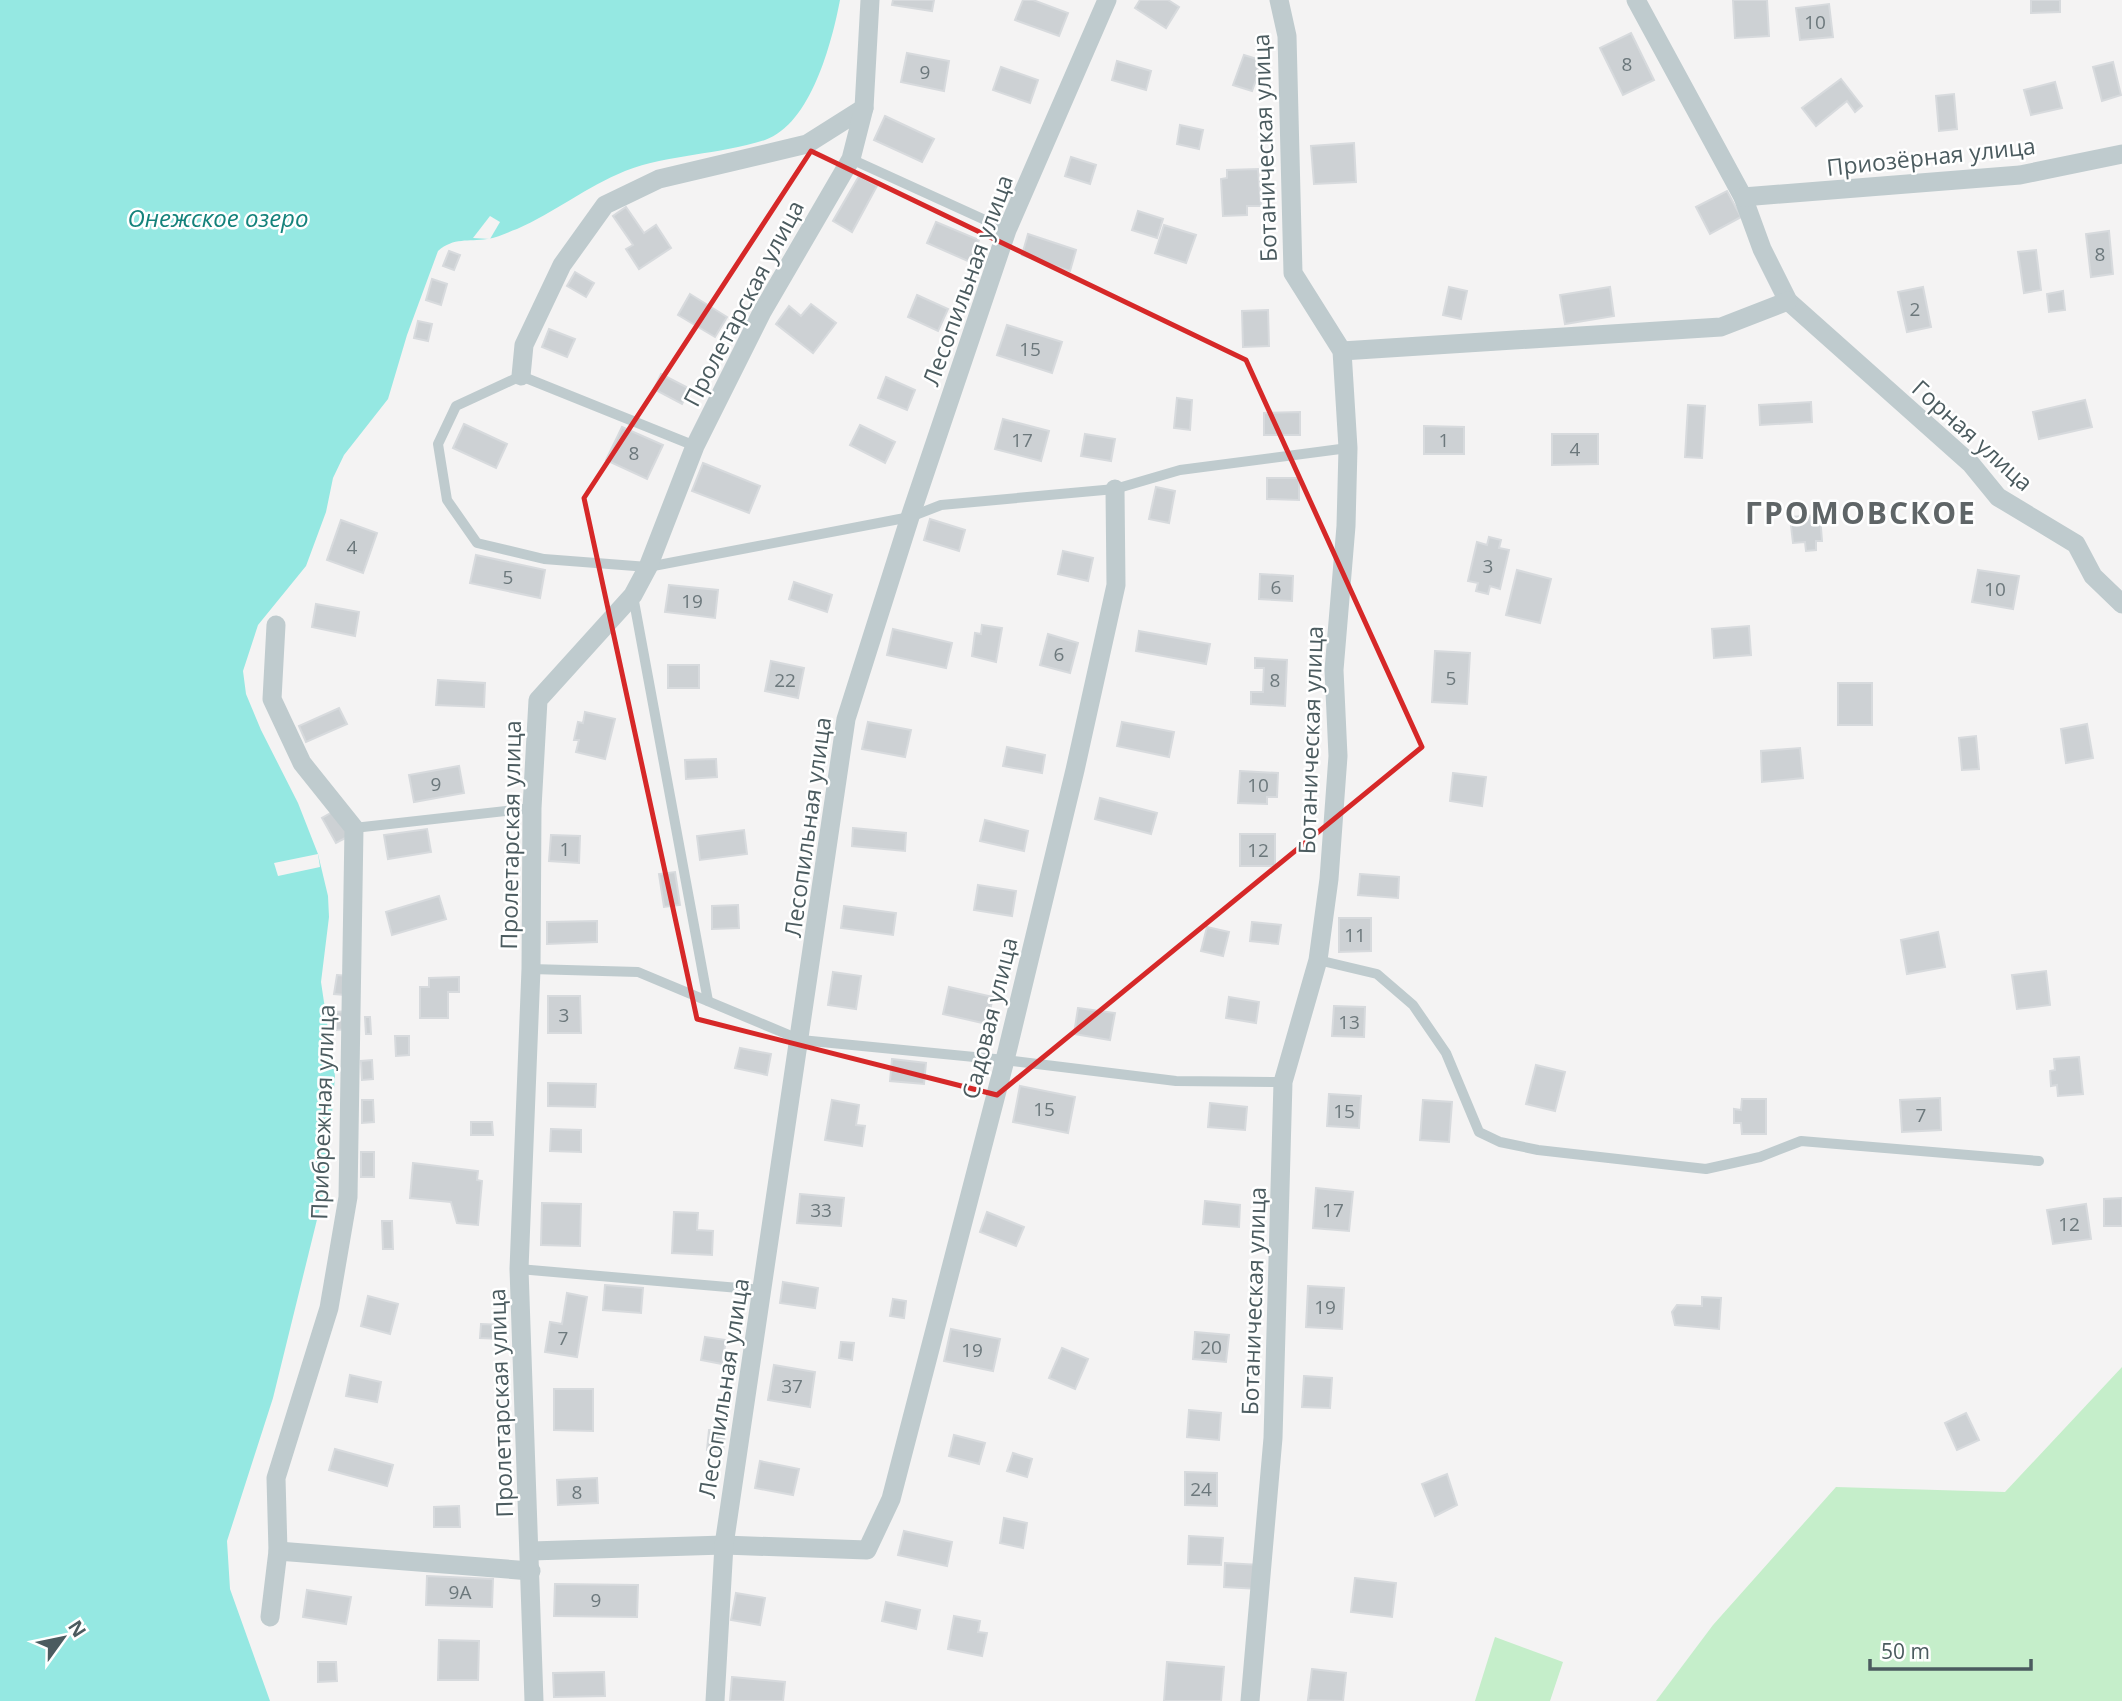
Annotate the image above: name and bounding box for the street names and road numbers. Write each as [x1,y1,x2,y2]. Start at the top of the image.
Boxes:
street label: Ботаническая улица [1244,33,1284,263]
street label: Приозёрная улица [1825,129,2037,183]
street label: Лесопильная улица [914,170,1020,390]
street label: Пролетарская улица [675,194,811,412]
street label: Горная улица [1906,372,2040,498]
street label: Ботаническая улица [1290,625,1330,855]
street label: Лесопильная улица [776,715,838,939]
street label: Пролетарская улица [492,720,528,950]
street label: Садовая улица [953,934,1025,1102]
street label: Прибрежная улица [302,1004,342,1220]
street label: Ботаническая улица [1233,1186,1273,1416]
street label: Лесопильная улица [690,1276,756,1500]
street label: Пролетарская улица [480,1288,520,1518]

